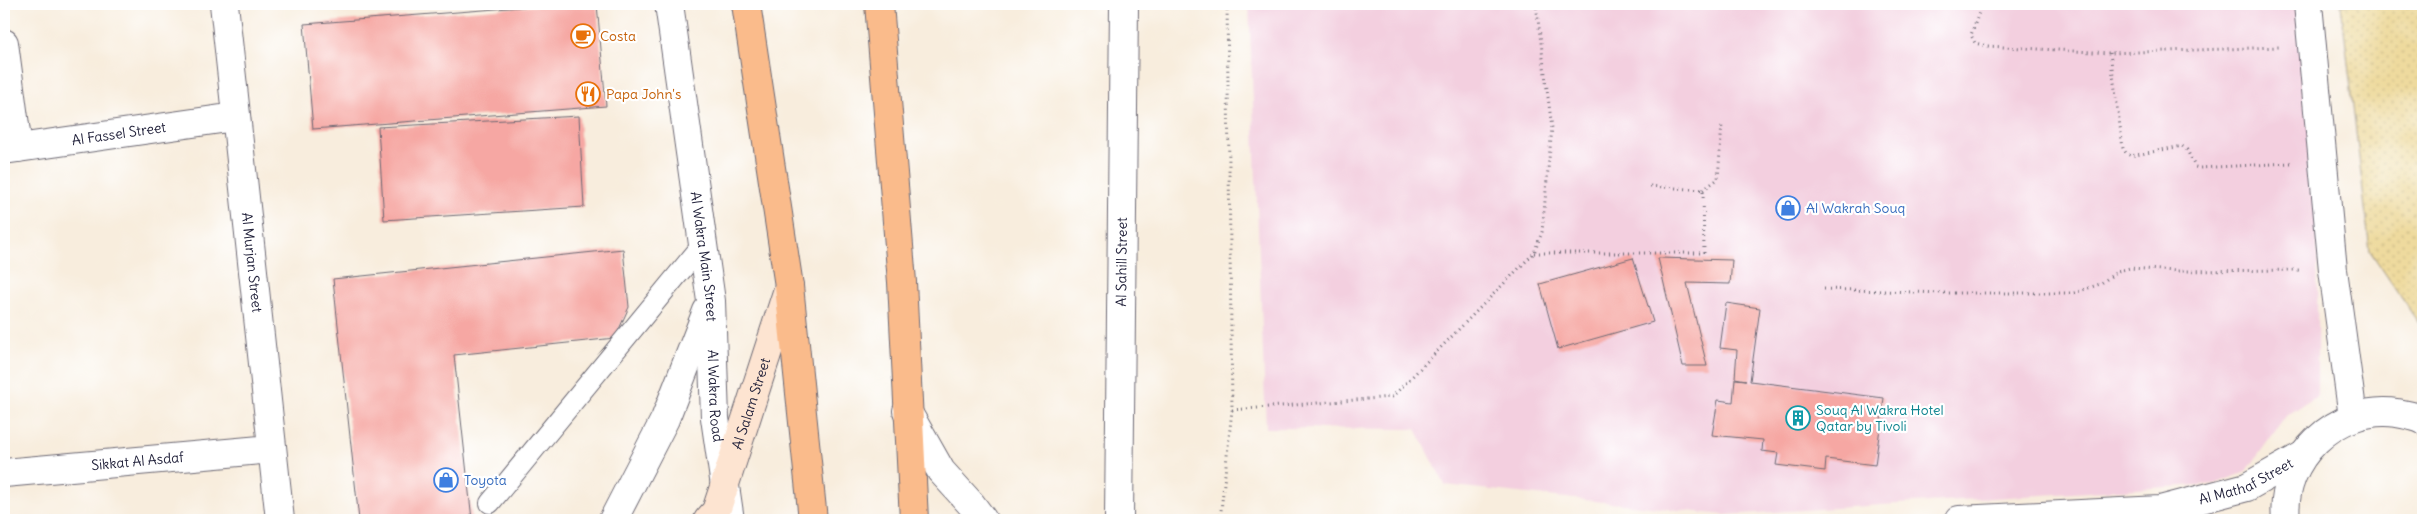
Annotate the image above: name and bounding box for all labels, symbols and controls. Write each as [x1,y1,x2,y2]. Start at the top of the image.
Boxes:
cafe icon: Costa [570,23,596,49]
place label: Costa [600,27,636,45]
restaurant icon: Papa John's [575,81,601,107]
place label: Papa John's [606,85,681,103]
street label: Al Fassel Street [71,118,167,149]
street label: Al Wakra Main Street [687,190,721,322]
shop icon: Al Wakrah Souq [1775,195,1801,221]
place label: Al Wakrah Souq [1806,199,1905,217]
street label: Al Murjan Street [238,211,266,314]
street label: Al Sahill Street [1112,217,1131,307]
street label: Al Wakra Road [704,349,727,443]
street label: Al Salam Street [728,355,774,452]
place label: Souq Al Wakra Hotel Qatar by Tivoli [1816,401,1944,435]
building icon: Souq Al Wakra Hotel Qatar by Tivoli [1785,405,1811,431]
street label: Sikkat Al Asdaf [90,448,185,474]
street label: Al Mathaf Street [2197,454,2296,508]
shop icon: Toyota [433,467,459,493]
place label: Toyota [464,471,507,489]

